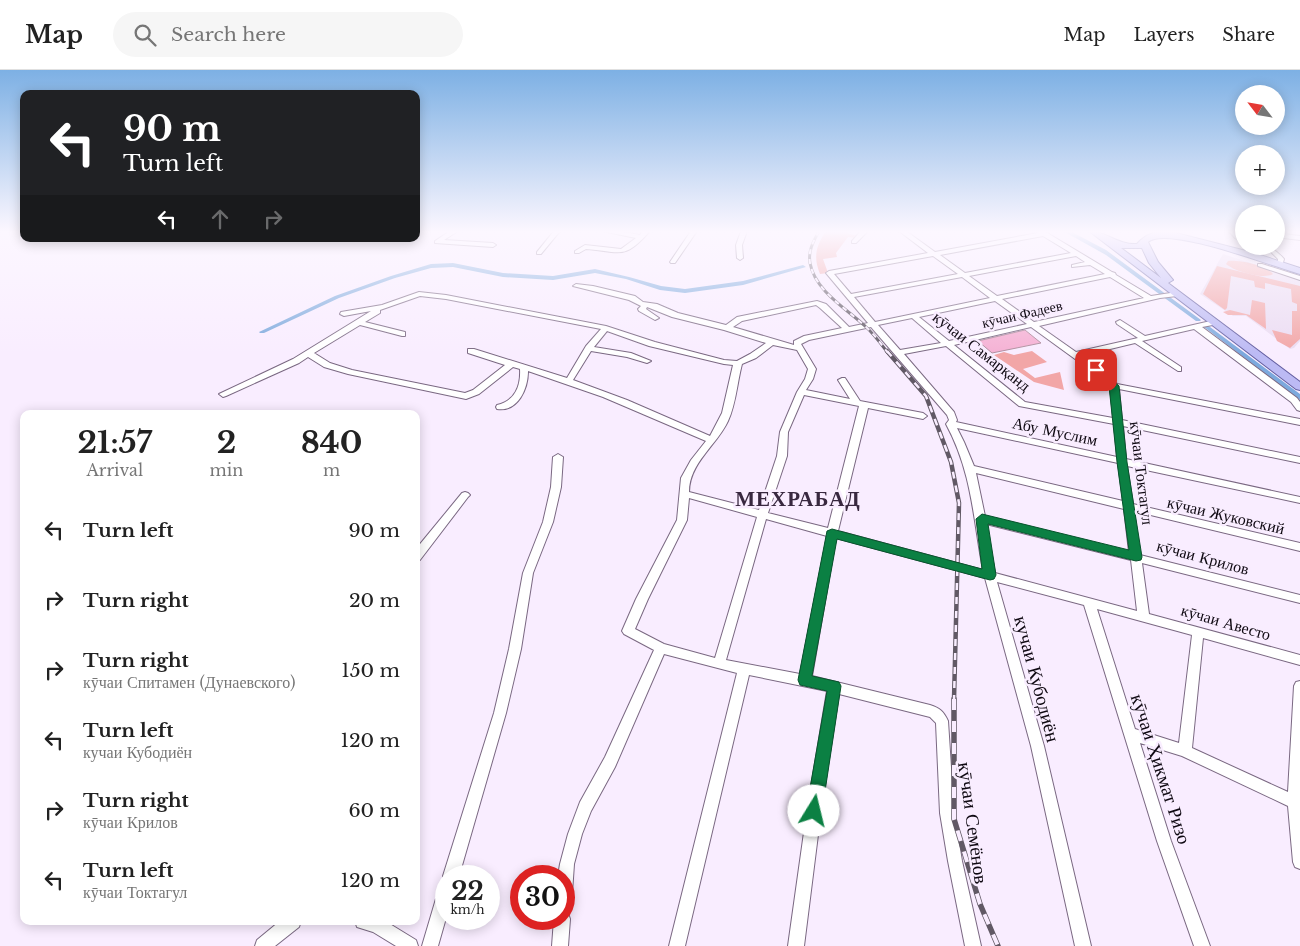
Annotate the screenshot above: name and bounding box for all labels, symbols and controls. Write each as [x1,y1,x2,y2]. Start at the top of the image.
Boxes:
search box [113,12,463,57]
text: Map [25,20,83,49]
icon: search [131,21,159,49]
text: Search here [171,23,286,46]
text: Map [1064,24,1105,46]
text: Layers [1133,24,1194,46]
text: Share [1222,24,1275,46]
north arrow [1235,85,1285,135]
map controls [1235,85,1285,255]
text: 90 m [123,107,221,150]
icon: left [40,110,105,175]
button: + [1235,145,1285,195]
text: Turn left [123,150,223,177]
icon: left [153,205,181,233]
icon: ahead [206,205,234,233]
icon: right [259,205,287,233]
button: − [1235,205,1285,255]
street label: кӯчаи Фадеев [980,296,1064,332]
street label: кӯчаи Самарқанд [929,307,1035,395]
pin [1075,349,1117,391]
icon: arrive [1082,356,1110,384]
street label: Абу Муслим [1011,412,1099,450]
street label: кӯчаи Токтагул [1126,420,1158,526]
text: 21:57 [78,424,152,461]
text: 2 [217,424,236,461]
text: 840 [301,424,362,461]
text: Arrival [86,460,143,480]
text: min [210,460,243,480]
text: m [323,460,340,480]
district label: МЕХРАБАД [735,486,861,512]
street label: кӯчаи Жуковский [1165,492,1287,538]
icon: left [40,516,68,544]
text: Turn left [83,519,174,542]
text: 90 m [348,519,400,542]
street label: кӯчаи Крилов [1155,535,1252,579]
icon: right [40,586,68,614]
text: Turn right [83,589,189,612]
text: 20 m [349,589,400,612]
street label: кӯчаи Авесто [1179,600,1273,644]
street label: кучаи Кубодиён [1009,613,1065,745]
text: Turn right [83,649,189,672]
icon: right [40,656,68,684]
text: 150 m [341,659,400,682]
text: кӯчаи Спитамен (Дунаевского) [83,672,296,692]
street label: кӯчаи Ҳикмат Ризо [1126,691,1196,847]
text: Turn left [83,719,174,742]
icon: left [40,726,68,754]
text: 120 m [340,729,400,752]
text: кучаи Кубодиён [83,742,192,762]
street label: кӯчаи Семёнов [953,761,993,885]
position arrow [787,784,839,836]
text: Turn right [83,789,189,812]
icon: right [40,796,68,824]
text: 60 m [348,799,400,822]
text: кӯчаи Крилов [83,812,178,832]
text: Turn left [83,859,174,882]
speed limit sign: 30 [510,865,575,930]
icon: left [40,866,68,894]
text: 120 m [340,869,400,892]
text: 22 [451,876,484,907]
text: кӯчаи Токтагул [83,882,187,902]
text: km/h [450,902,485,917]

